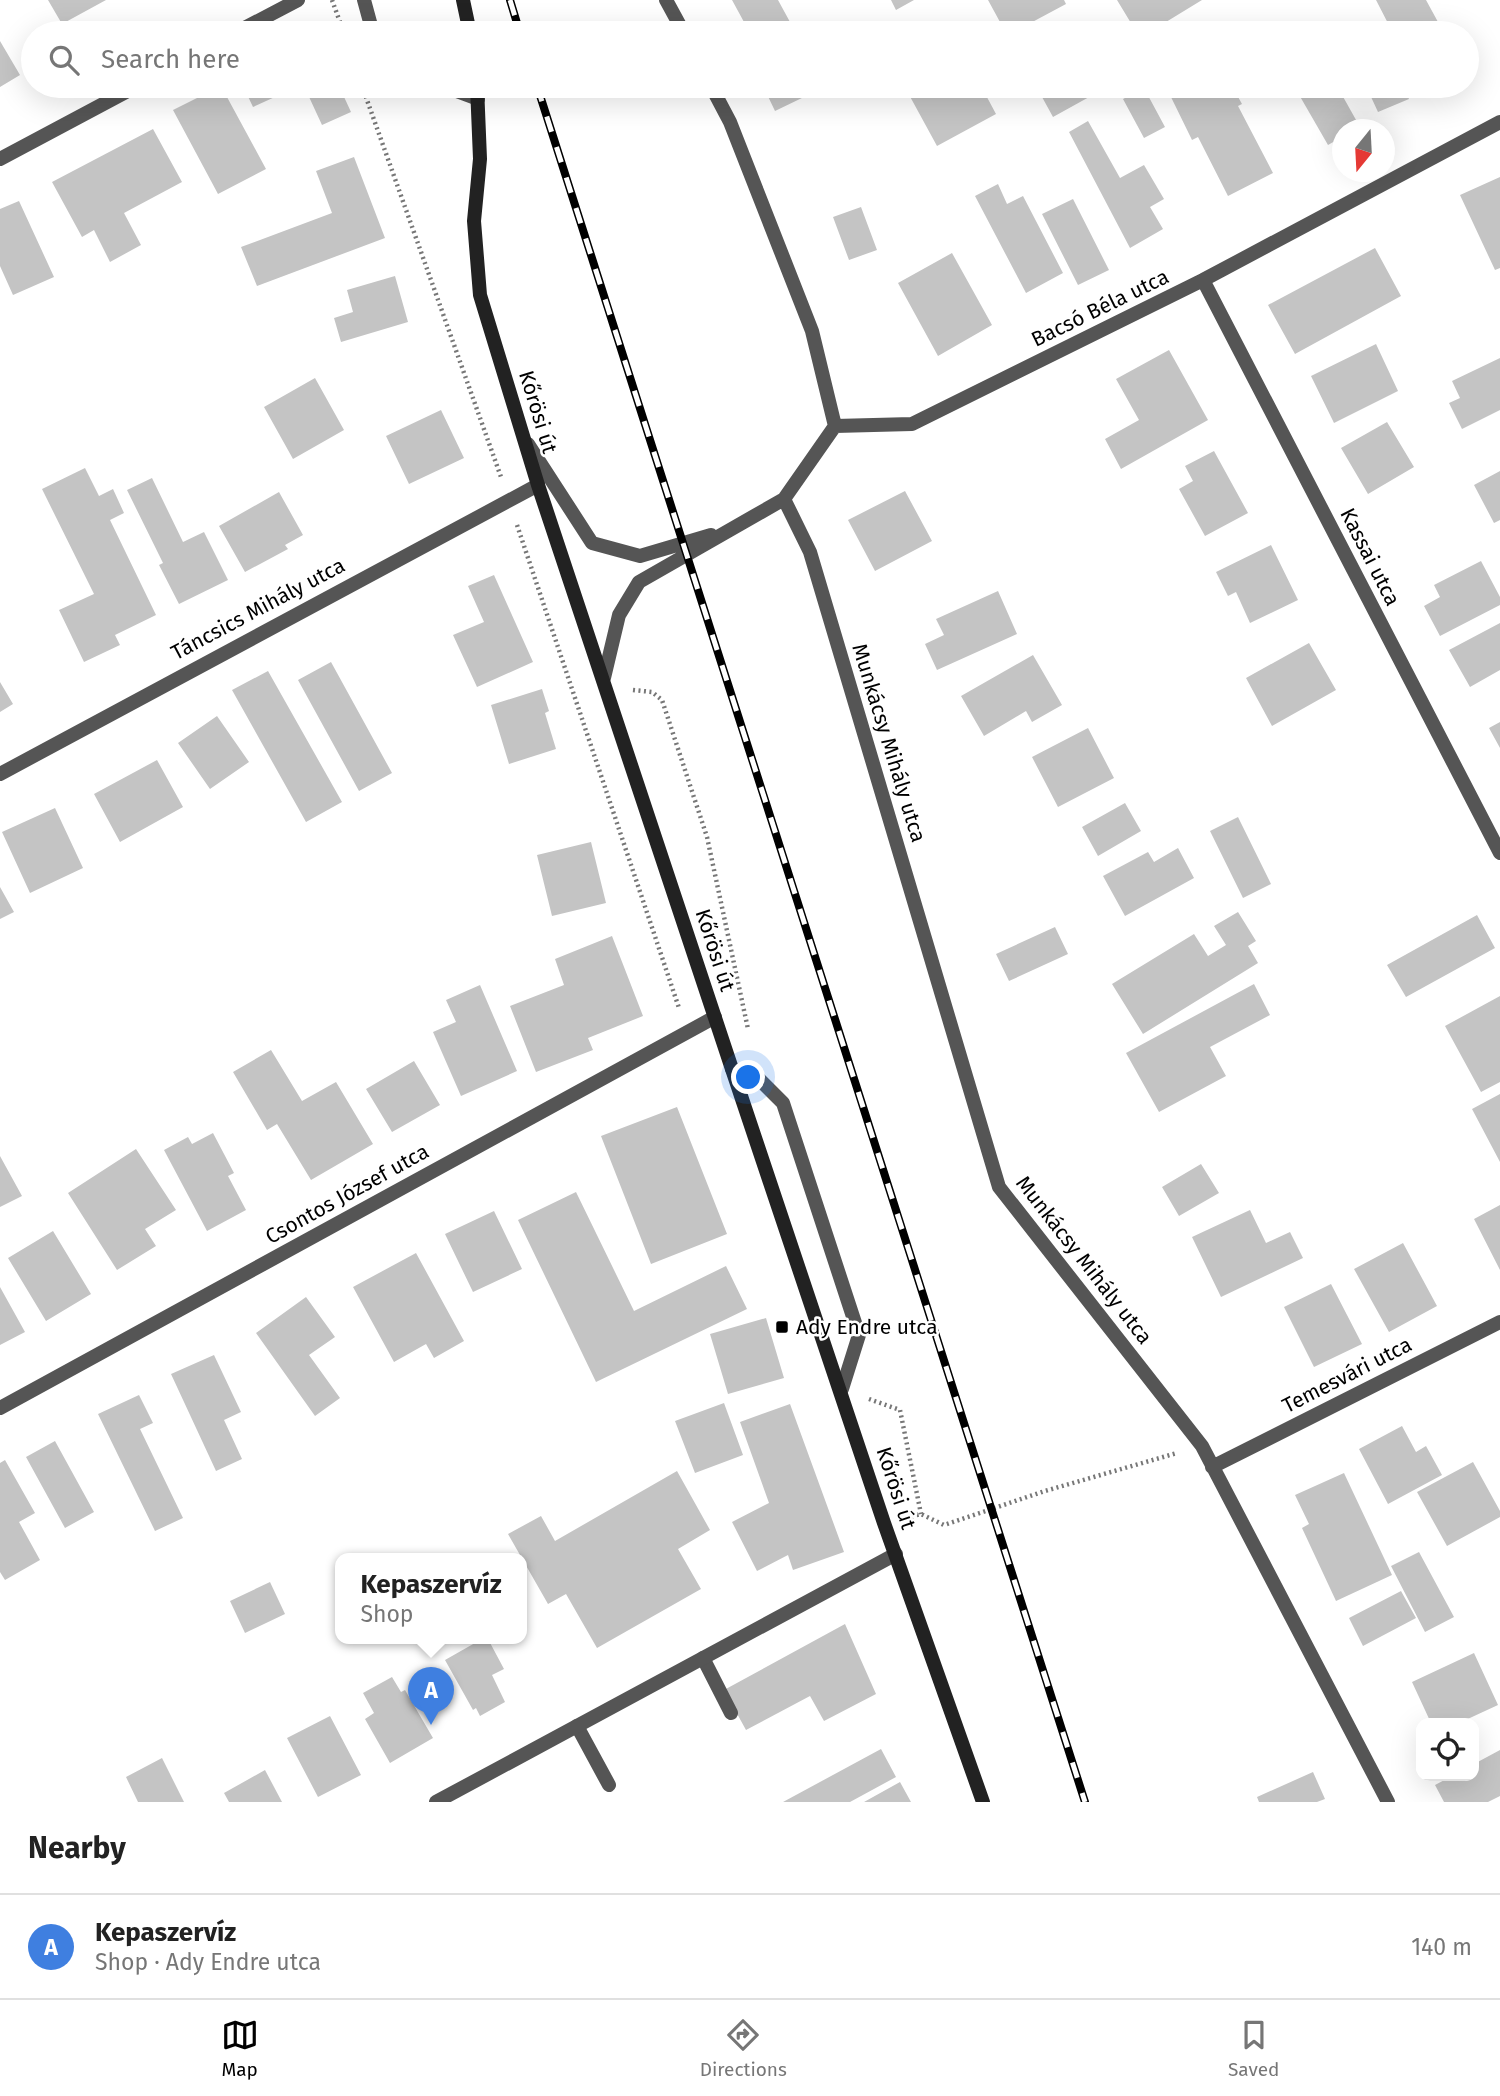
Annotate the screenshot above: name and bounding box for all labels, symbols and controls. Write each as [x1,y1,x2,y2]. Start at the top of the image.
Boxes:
search box [21,21,1479,98]
icon: search [45,41,83,79]
text: Search here [101,44,240,75]
north arrow [1332,119,1395,182]
street label: Bacsó Béla utca [1027,263,1173,353]
street label: Kőrösi út [513,367,563,457]
street label: Kassai utca [1334,504,1406,610]
street label: Táncsics Mihály utca [167,552,349,666]
street label: Munkácsy Mihály utca [846,640,932,846]
street label: Kőrösi út [689,905,741,995]
your location [731,1060,765,1094]
street label: Csontos József utca [261,1138,433,1250]
street label: Munkácsy Mihály utca [1010,1171,1158,1349]
place label: Ady Endre utca [796,1314,938,1340]
marker: Ady Endre utca [774,1319,790,1335]
street label: Temesvári utca [1278,1331,1416,1419]
street label: Kőrösi út [870,1443,922,1533]
popup [335,1553,527,1644]
text: Kepaszervíz [360,1569,502,1600]
text: Shop [360,1600,413,1628]
pin: A [408,1667,454,1725]
map controls [1416,1718,1479,1781]
button: locate [1416,1718,1479,1781]
text: Nearby [28,1830,126,1866]
text: Kepaszervíz [95,1917,236,1948]
text: A [44,1933,58,1961]
text: 140 m [1411,1933,1472,1961]
text: Shop · Ady Endre utca [95,1948,321,1976]
tab: Map [221,2016,259,2081]
tab: Directions [700,2016,787,2081]
tab: Saved [1228,2016,1279,2081]

